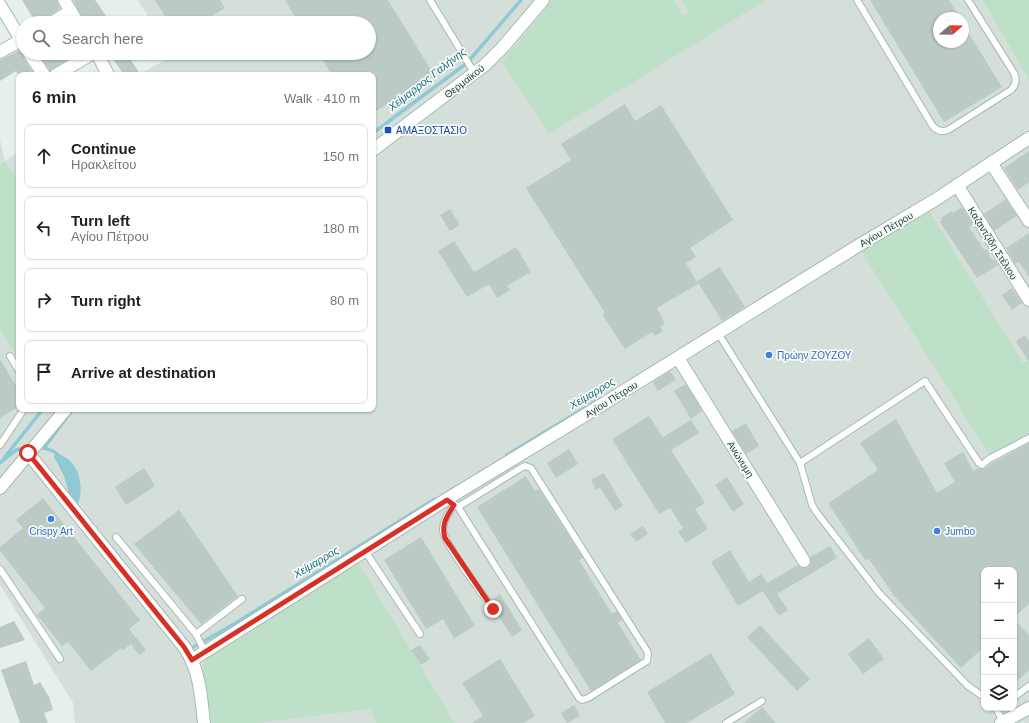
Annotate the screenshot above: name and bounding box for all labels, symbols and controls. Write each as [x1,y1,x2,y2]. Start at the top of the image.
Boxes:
north arrow [933,12,969,48]
search box [16,16,376,60]
icon: search [30,27,52,49]
text: Search here [62,30,144,47]
water label: Χείμαρρος Γαλήνης [385,45,469,114]
street label: Θερμαϊκού [442,62,486,100]
text: 6 min [32,88,76,107]
text: Walk · 410 m [284,91,360,106]
marker: ΑΜΑΞΟΣΤΑΣΙΟ [383,125,393,135]
place label: ΑΜΑΞΟΣΤΑΣΙΟ [396,125,467,136]
text: Continue [71,140,136,157]
icon: ahead [33,145,55,167]
text: 150 m [323,149,359,164]
text: Ηρακλείτου [71,157,136,172]
street label: Καζαντζίδη Στέλιου [965,205,1019,282]
street label: Αγίου Πέτρου [858,210,915,249]
text: Turn left [71,212,130,229]
icon: left [33,217,55,239]
text: 180 m [323,221,359,236]
text: Αγίου Πέτρου [71,229,149,244]
icon: right [33,289,55,311]
text: Turn right [71,292,141,309]
text: 80 m [330,293,359,308]
marker: Πρώην ΖΟΥΖΟΥ [764,350,774,360]
place label: Πρώην ΖΟΥΖΟΥ [777,350,852,361]
icon: arrive [33,361,55,383]
text: Arrive at destination [71,364,216,381]
water label: Χείμαρρος [566,374,618,413]
street label: Αγίου Πέτρου [583,379,640,420]
street label: Ανώνυμη [725,439,756,480]
route start [19,444,37,462]
marker: Crispy Art [46,514,56,524]
place label: Crispy Art [29,526,73,537]
marker: Jumbo [932,526,942,536]
place label: Jumbo [945,526,975,537]
water label: Χείμαρρος [290,543,342,582]
map controls [981,567,1017,711]
button: + [981,567,1017,603]
route end [484,600,502,618]
button: − [981,603,1017,639]
button: locate [981,639,1017,675]
button: layers [981,675,1017,711]

